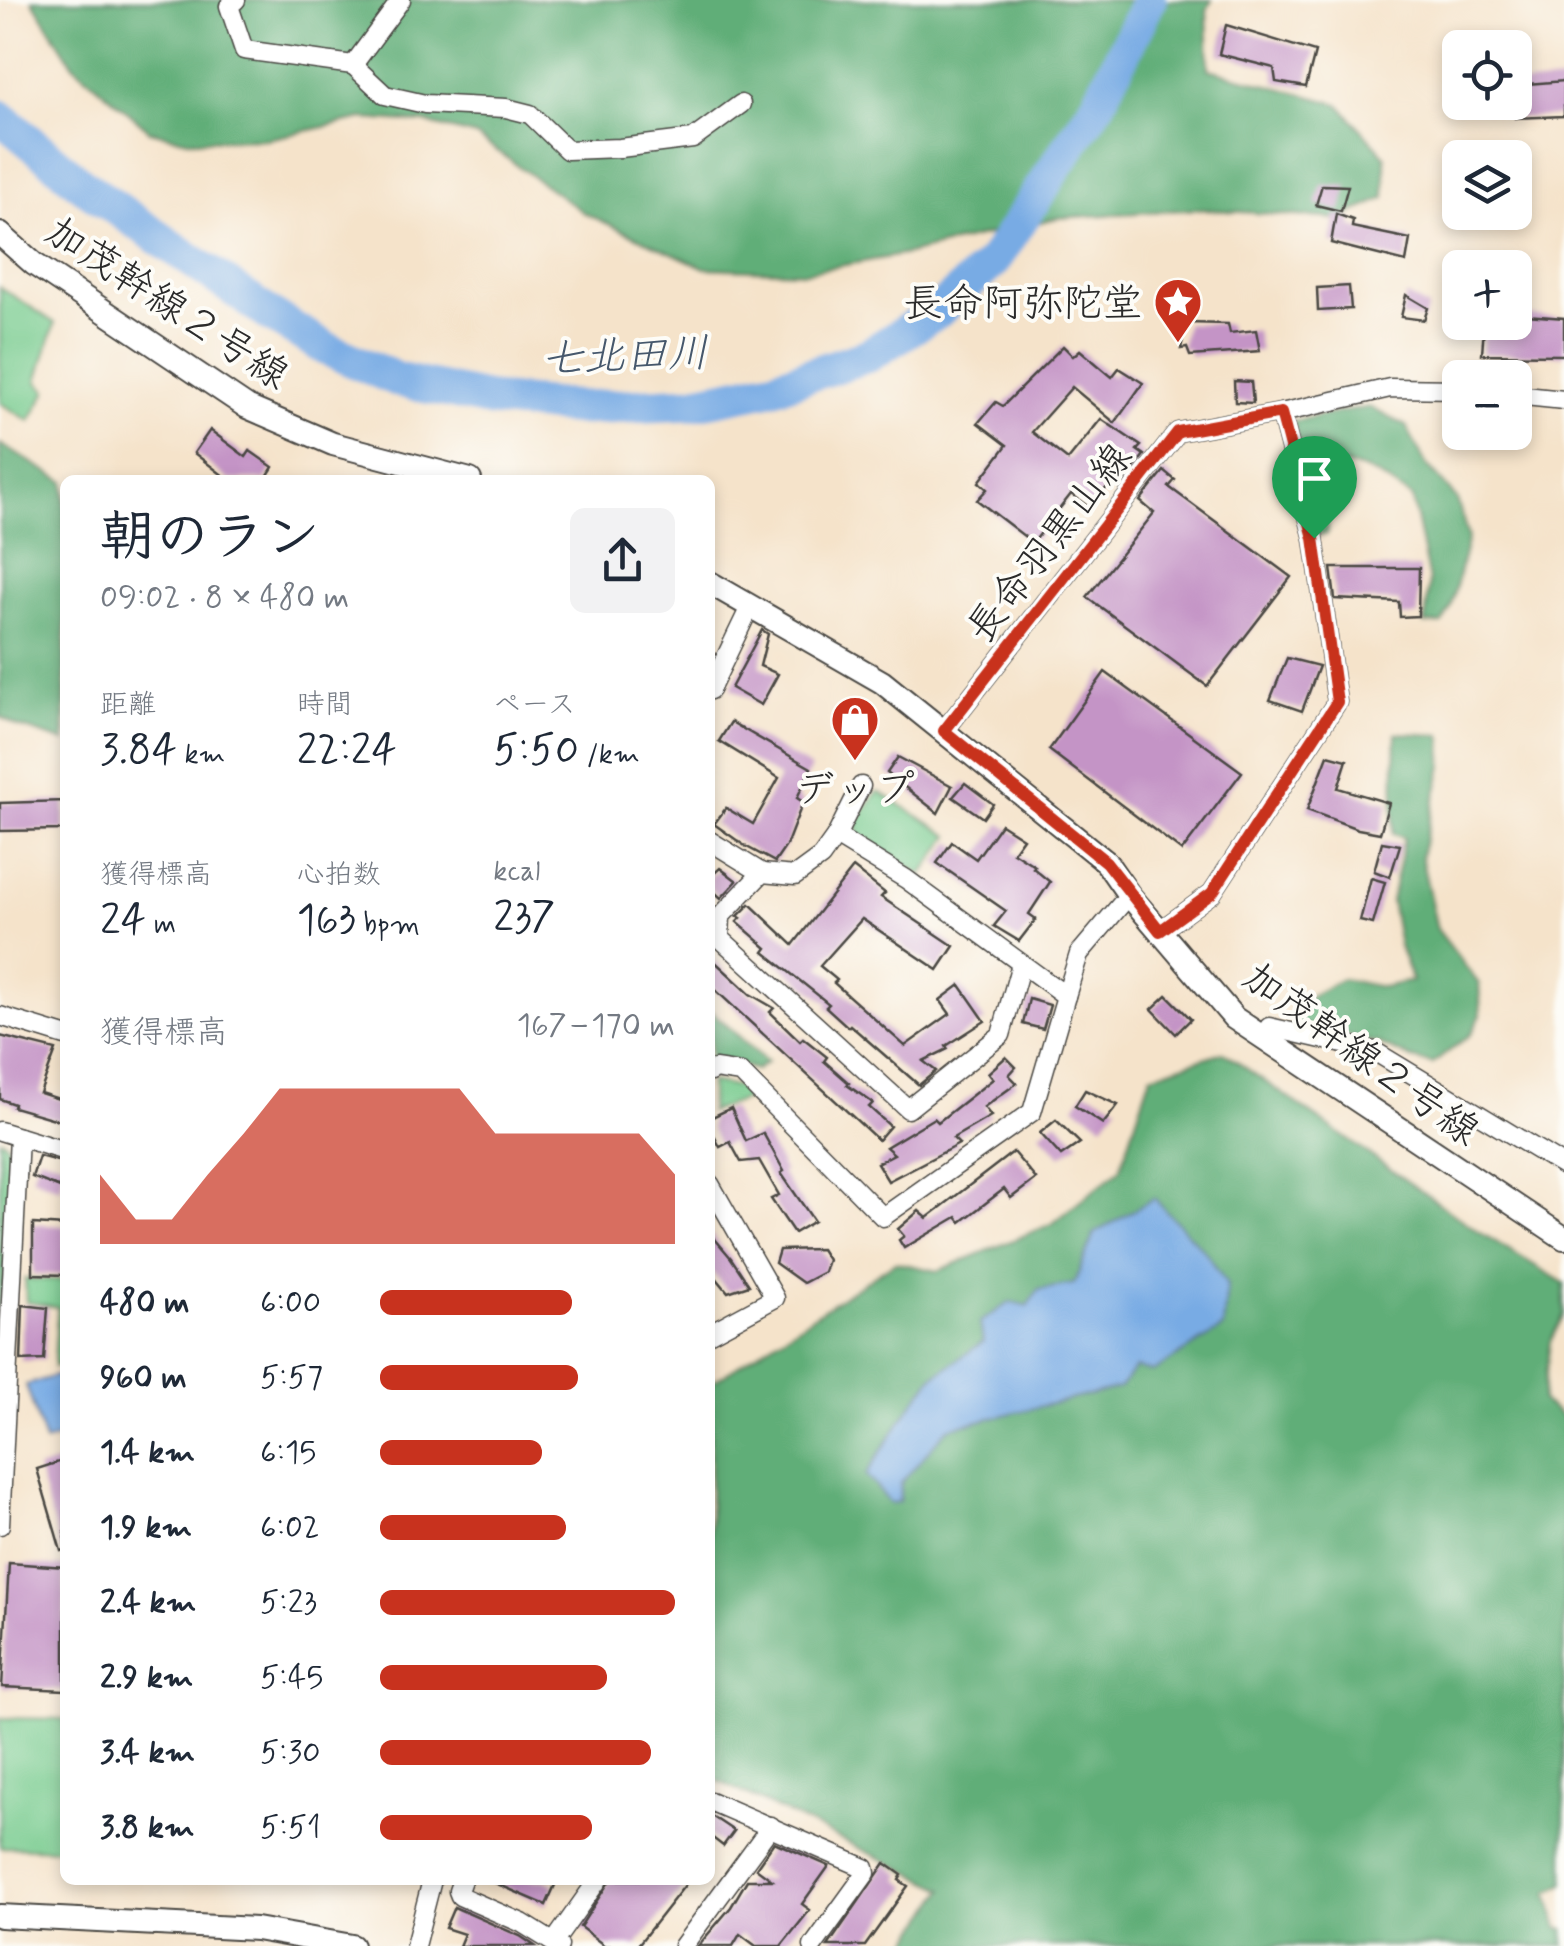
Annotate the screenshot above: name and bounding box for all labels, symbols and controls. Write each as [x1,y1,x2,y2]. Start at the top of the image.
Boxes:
map controls [1442,30,1532,450]
button: locate [1442,30,1532,120]
button: layers [1442,140,1532,230]
street label: 加茂幹線２号線 [35,206,298,403]
button: + [1442,250,1532,340]
place icon: 長命阿弥陀堂 [1152,276,1204,344]
place label: 長命阿弥陀堂 [903,279,1143,331]
water label: 七北田川 [540,327,710,388]
button: − [1442,360,1532,450]
street label: 長命羽黒山線 [956,433,1145,654]
pin [1272,436,1357,539]
icon: arrive [1287,451,1342,506]
text: 朝のラン [100,503,320,575]
button: share [570,508,675,613]
text: 09:02 · 8 × 480 m [100,577,349,619]
text: 距離 [100,687,156,724]
text: 時間 [297,687,353,724]
text: ペース [493,687,576,724]
shop icon: デップ [829,694,881,762]
text: 3.84 [100,724,177,779]
text: 22:24 [297,724,397,779]
text: 5:50 [493,724,579,779]
text: km [177,737,225,774]
text: /km [579,737,640,774]
place label: デップ [795,765,915,817]
text: kcal [493,854,540,891]
text: 獲得標高 [100,857,212,894]
text: 心拍数 [297,857,381,894]
text: 237 [493,891,555,946]
text: 24 [100,894,146,949]
text: 163 [297,894,356,949]
text: m [146,907,176,944]
text: bpm [356,907,420,944]
street label: 加茂幹線２号線 [1232,952,1489,1159]
text: 167–170 m [517,1005,675,1047]
text: 獲得標高 [100,1012,228,1054]
text: 480 m [100,1282,190,1324]
text: 6:00 [260,1282,321,1324]
text: 960 m [100,1357,187,1399]
text: 5:57 [260,1357,323,1399]
text: 1.4 km [100,1432,195,1474]
text: 6:15 [260,1432,316,1474]
text: 1.9 km [100,1507,192,1549]
text: 6:02 [260,1507,320,1549]
text: 2.4 km [100,1582,196,1624]
text: 5:23 [260,1582,317,1624]
text: 2.9 km [100,1657,193,1699]
text: 5:45 [260,1657,323,1699]
text: 3.4 km [100,1732,195,1774]
text: 5:30 [260,1732,321,1774]
text: 3.8 km [100,1807,195,1849]
text: 5:51 [260,1807,321,1849]

